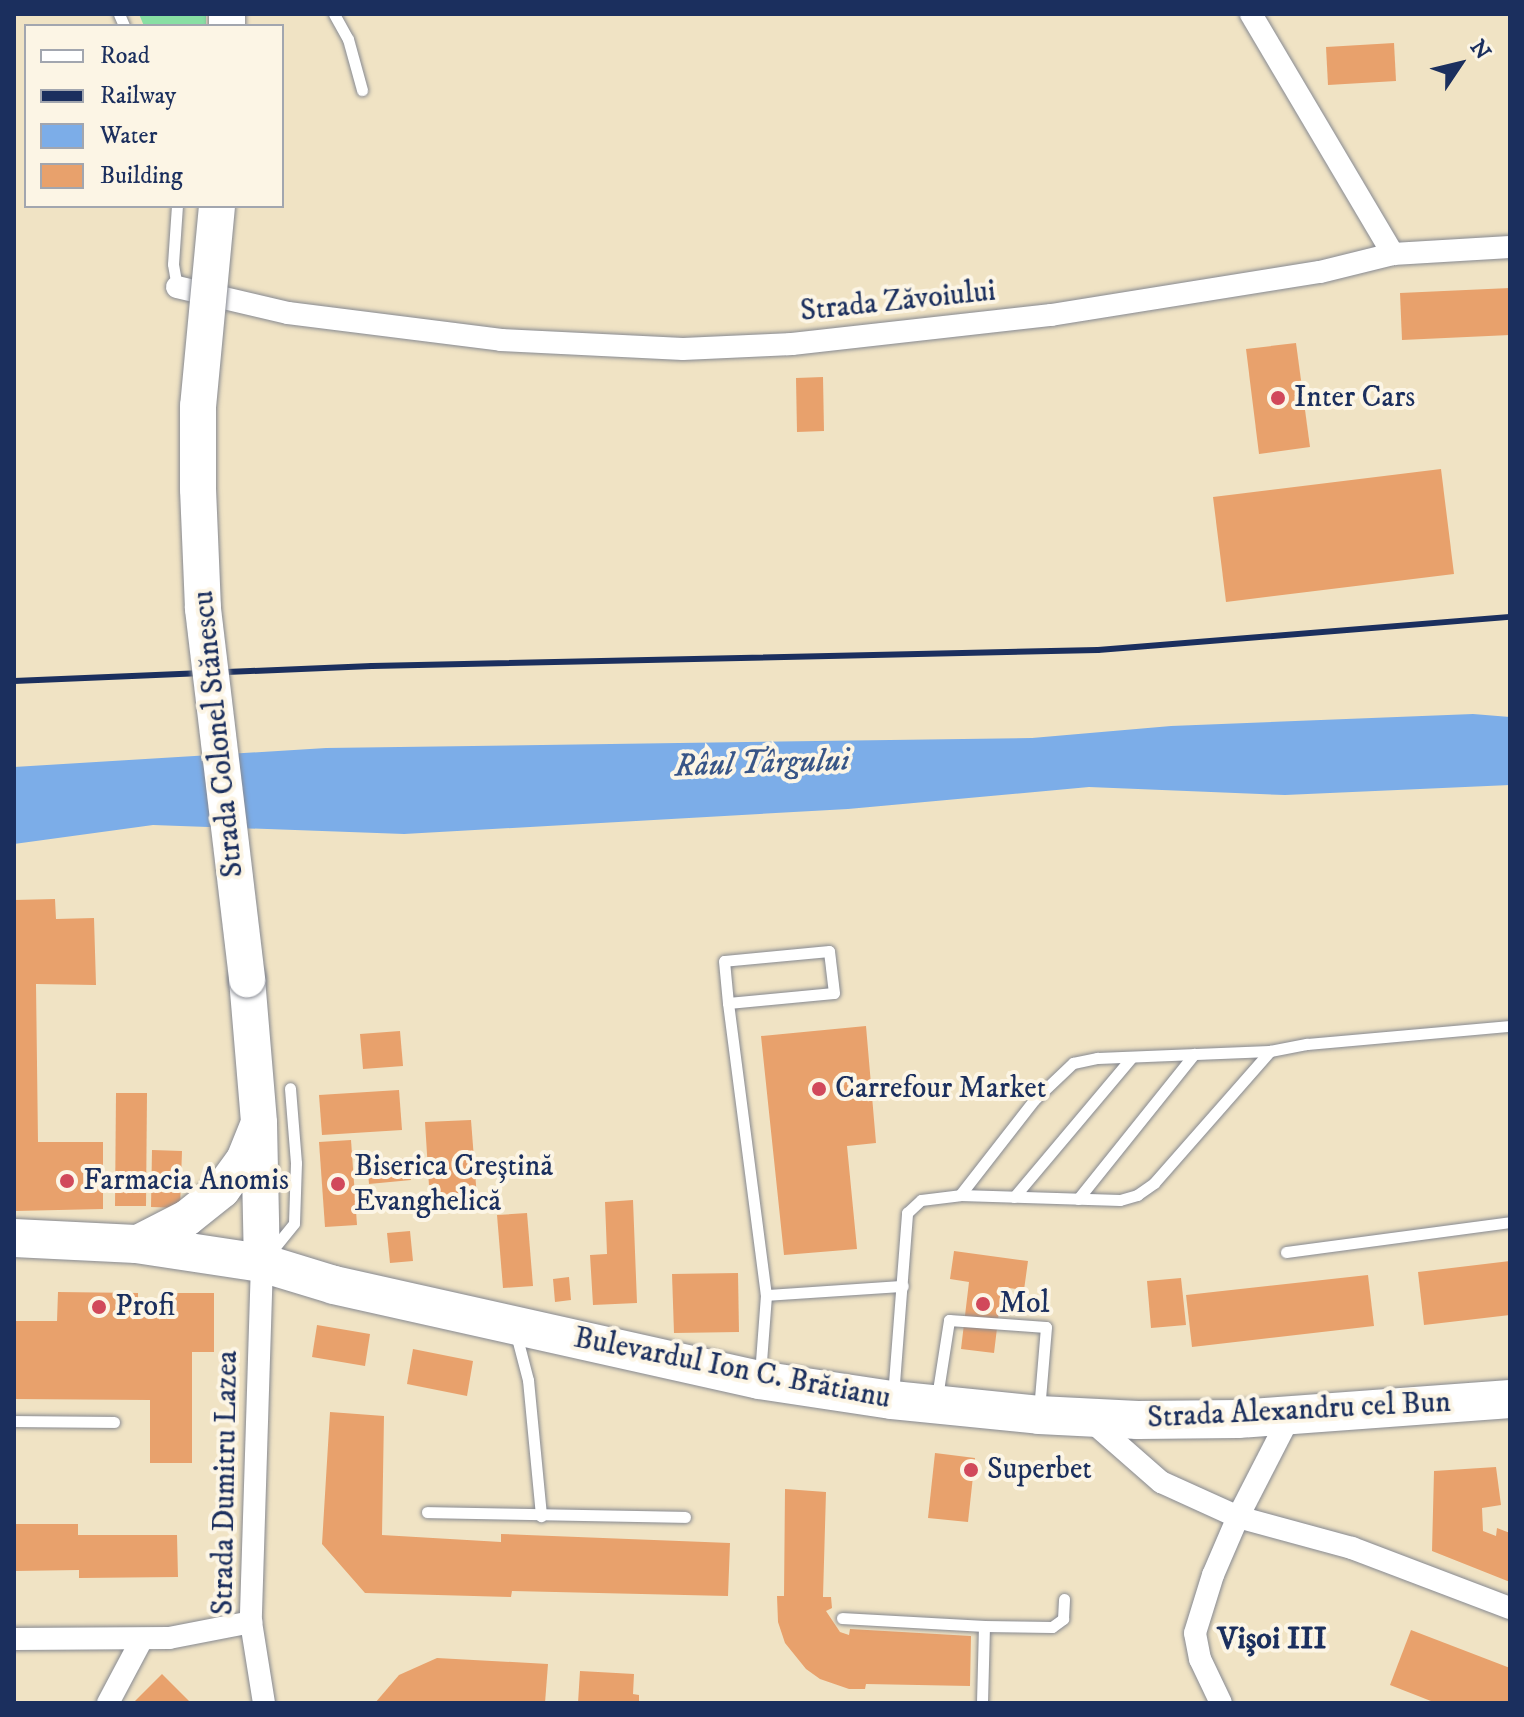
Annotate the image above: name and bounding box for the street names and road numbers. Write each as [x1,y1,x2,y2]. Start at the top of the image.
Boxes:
street label: Strada Zăvoiului [799,274,997,330]
street label: Strada Colonel Stănescu [186,589,252,879]
street label: Bulevardul Ion C. Brătianu [571,1321,893,1417]
street label: Strada Dumitru Lazea [206,1350,246,1616]
street label: Strada Alexandru cel Bun [1146,1385,1452,1437]

